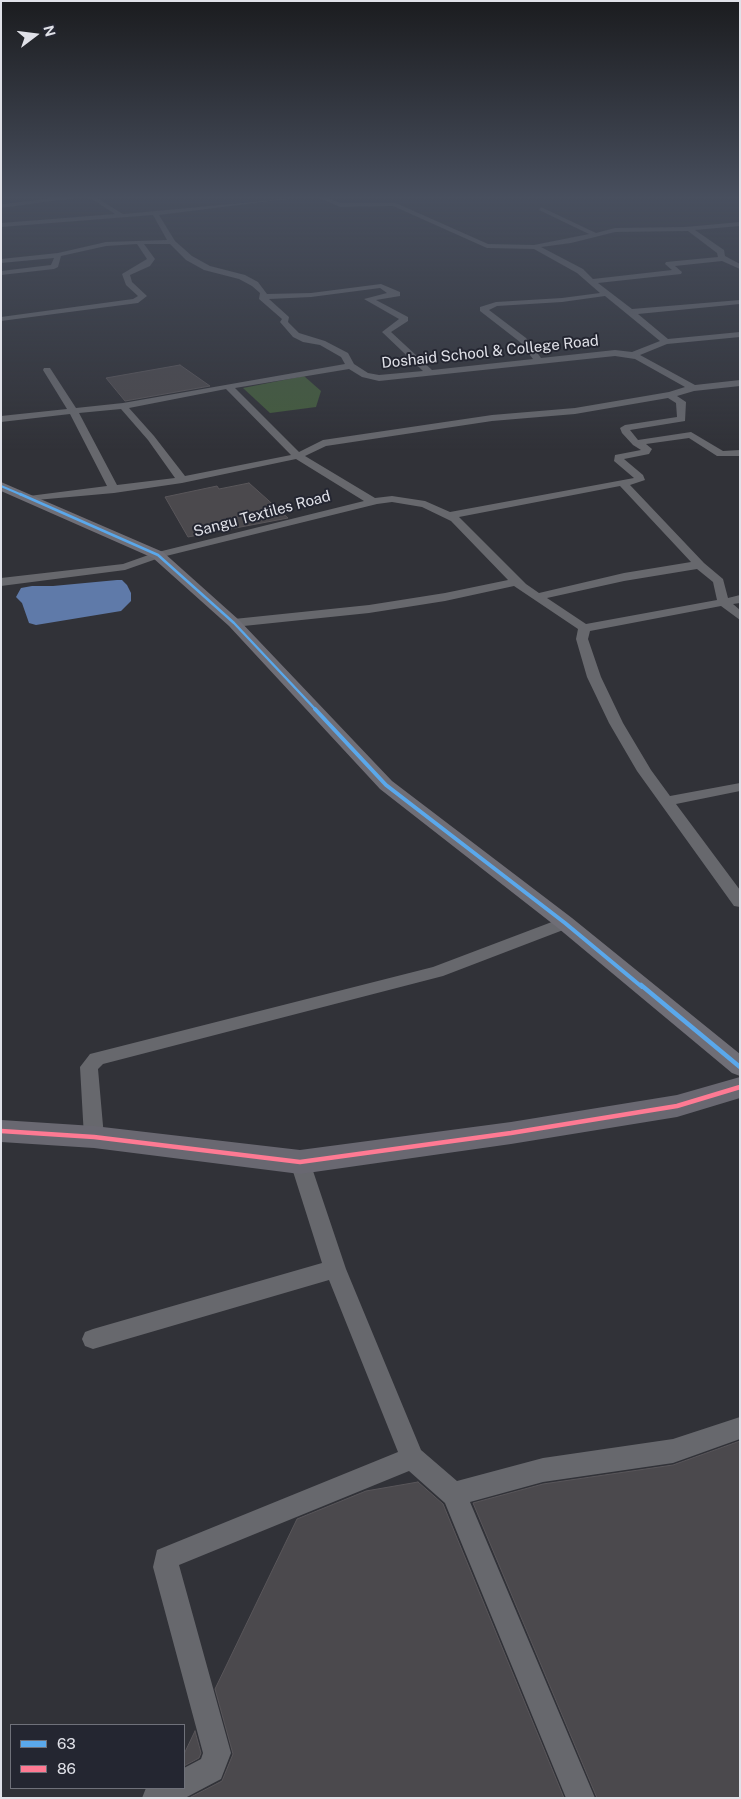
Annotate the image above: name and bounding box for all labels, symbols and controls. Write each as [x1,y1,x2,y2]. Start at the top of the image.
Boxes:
north arrow [10,10,60,60]
text: N [40,24,59,38]
street label: Doshaid School & College Road [381,332,599,372]
street label: Sangu Textiles Road [191,487,333,541]
legend [10,1724,185,1789]
text: 63 [57,1735,76,1752]
text: 86 [57,1760,76,1777]

